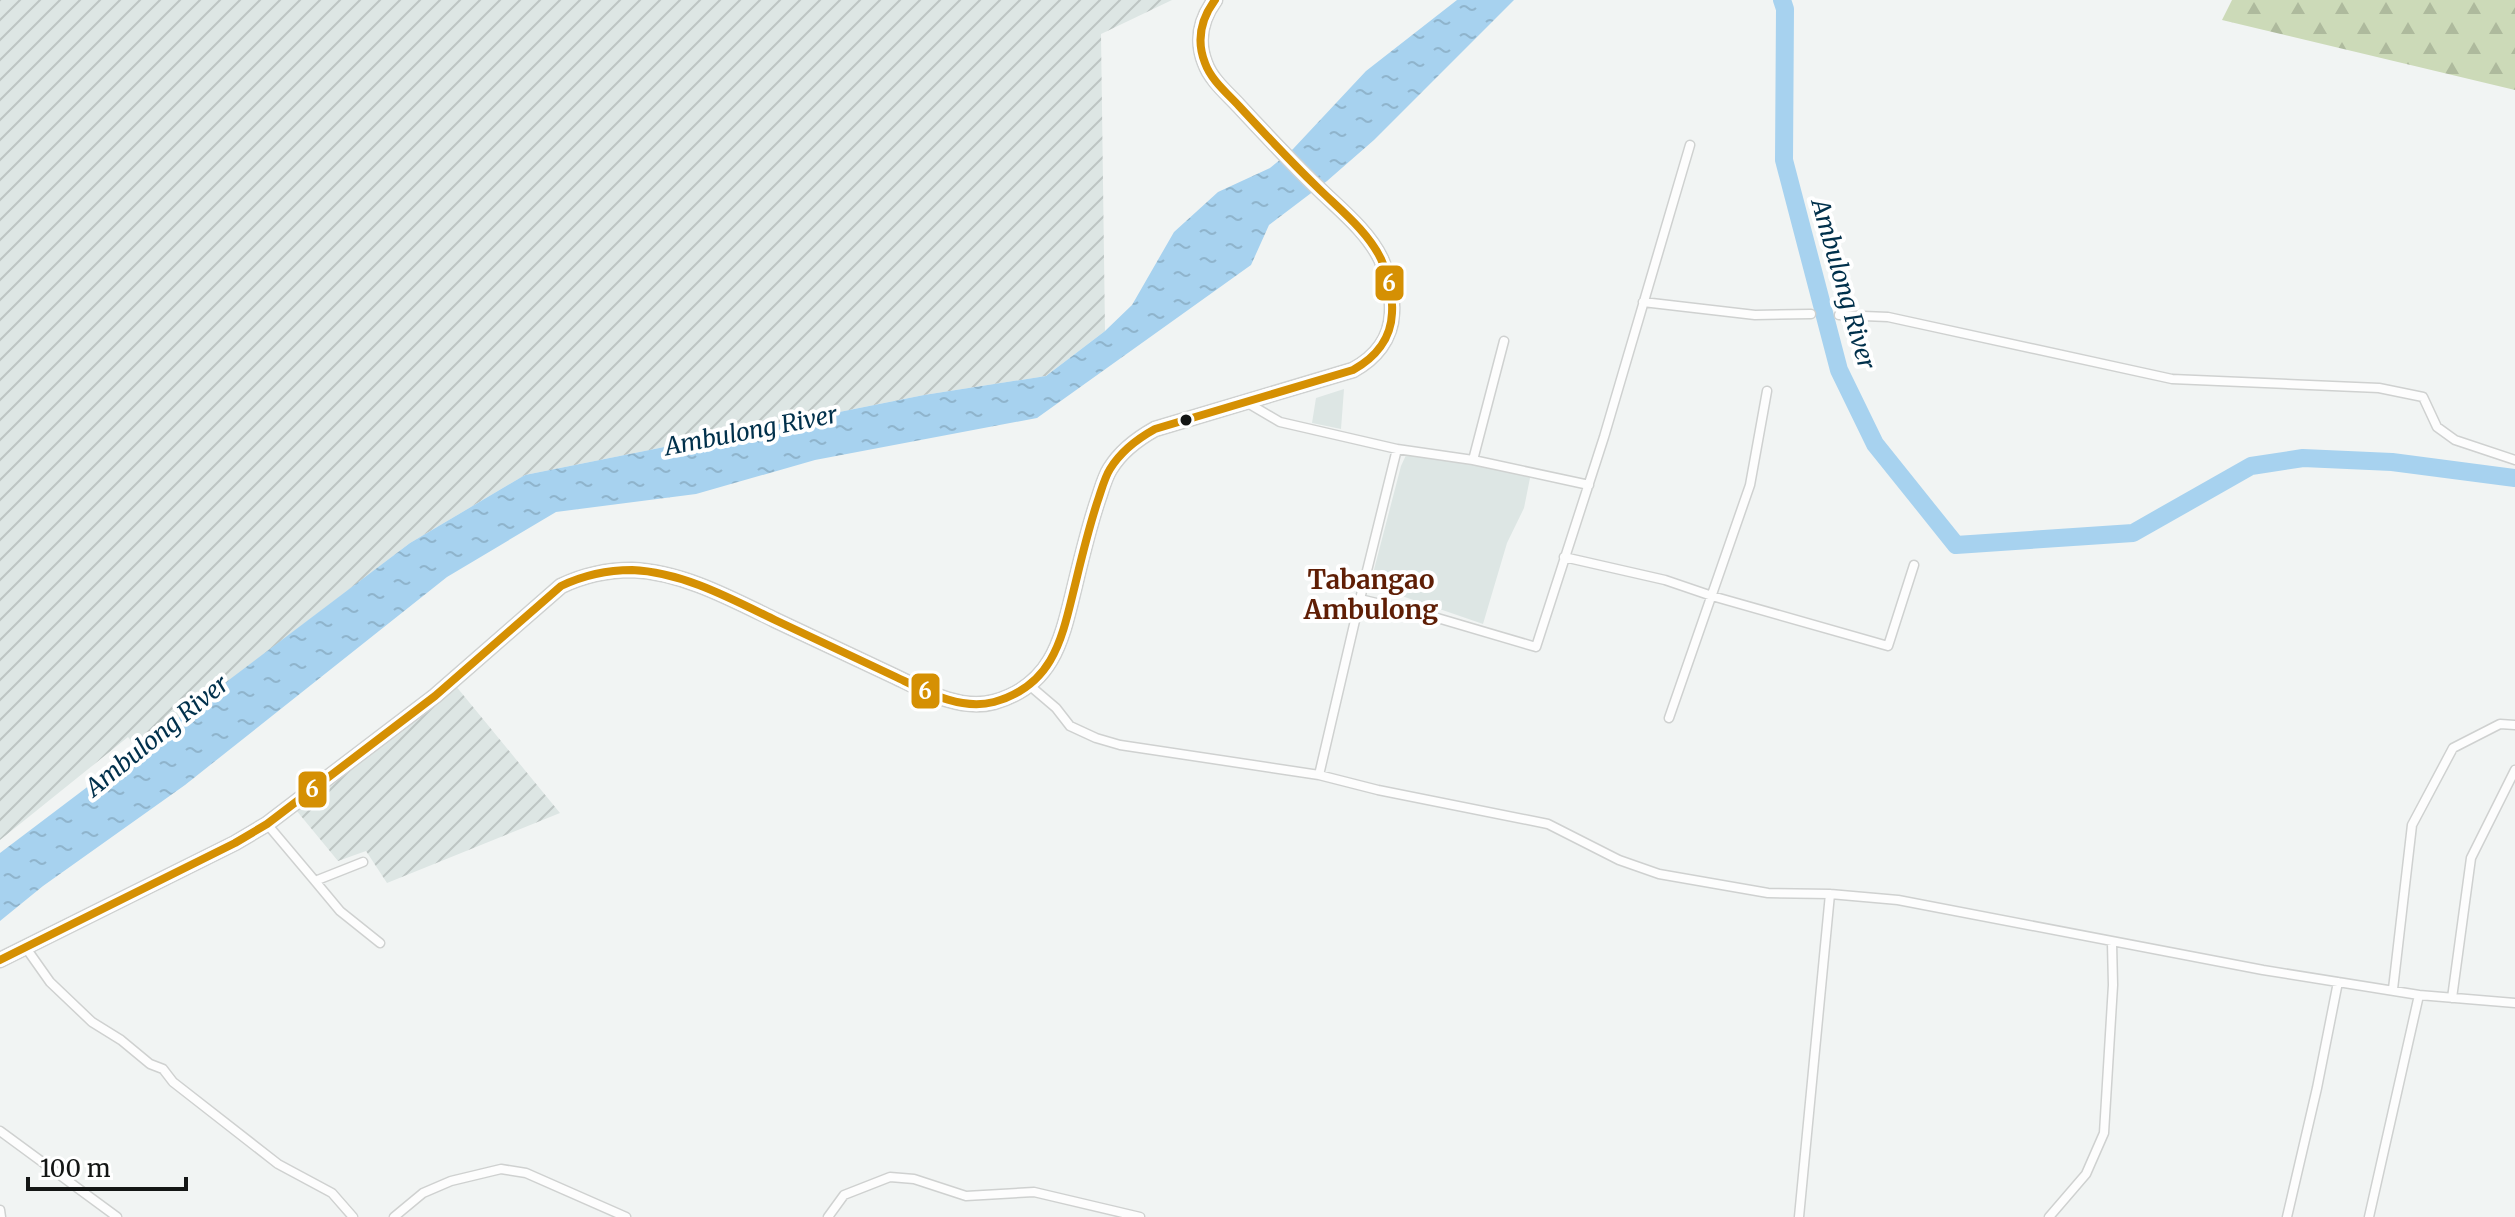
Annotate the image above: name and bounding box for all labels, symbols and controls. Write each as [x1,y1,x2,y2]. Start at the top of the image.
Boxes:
water label: Ambulong River [1804,193,1883,374]
line badge: 6 [1374,264,1405,302]
text: 6 [1382,269,1396,297]
water label: Ambulong River [660,398,841,463]
unlabelled marker [1178,412,1194,428]
district label: Tabangao Ambulong [1303,563,1438,626]
water label: Ambulong River [77,668,236,804]
line badge: 6 [910,672,941,710]
text: 6 [918,677,932,705]
line badge: 6 [297,770,328,809]
text: 6 [305,775,319,803]
scale bar [28,1141,186,1191]
text: 100 m [40,1153,111,1184]

